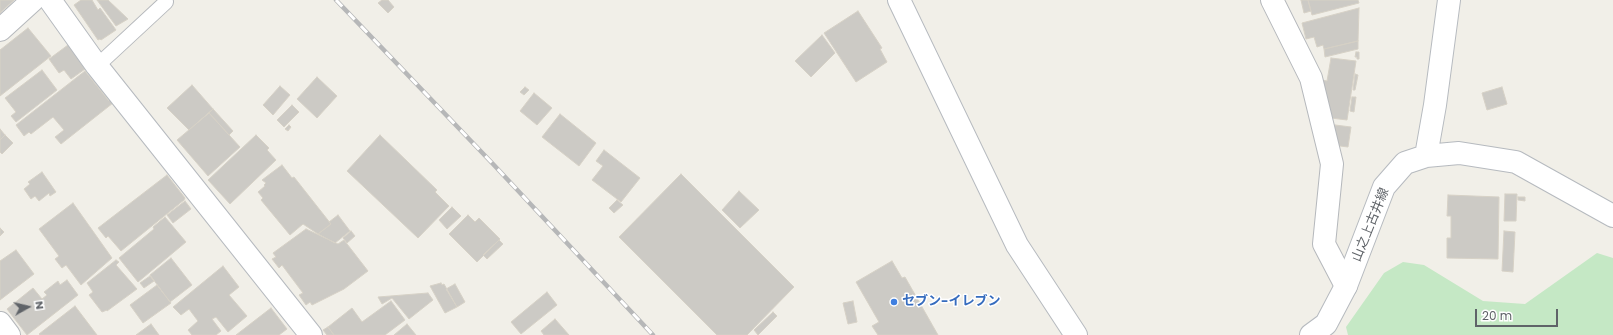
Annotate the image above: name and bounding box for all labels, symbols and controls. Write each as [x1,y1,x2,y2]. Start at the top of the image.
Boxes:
street label: 山之上古井線 [1349,186,1393,264]
north arrow [8,287,48,327]
place label: セブン-イレブン [902,294,1001,310]
marker: セブン-イレブン [889,297,899,307]
text: N [31,300,48,311]
scale bar [1477,301,1560,327]
text: 20 m [1482,307,1512,324]

